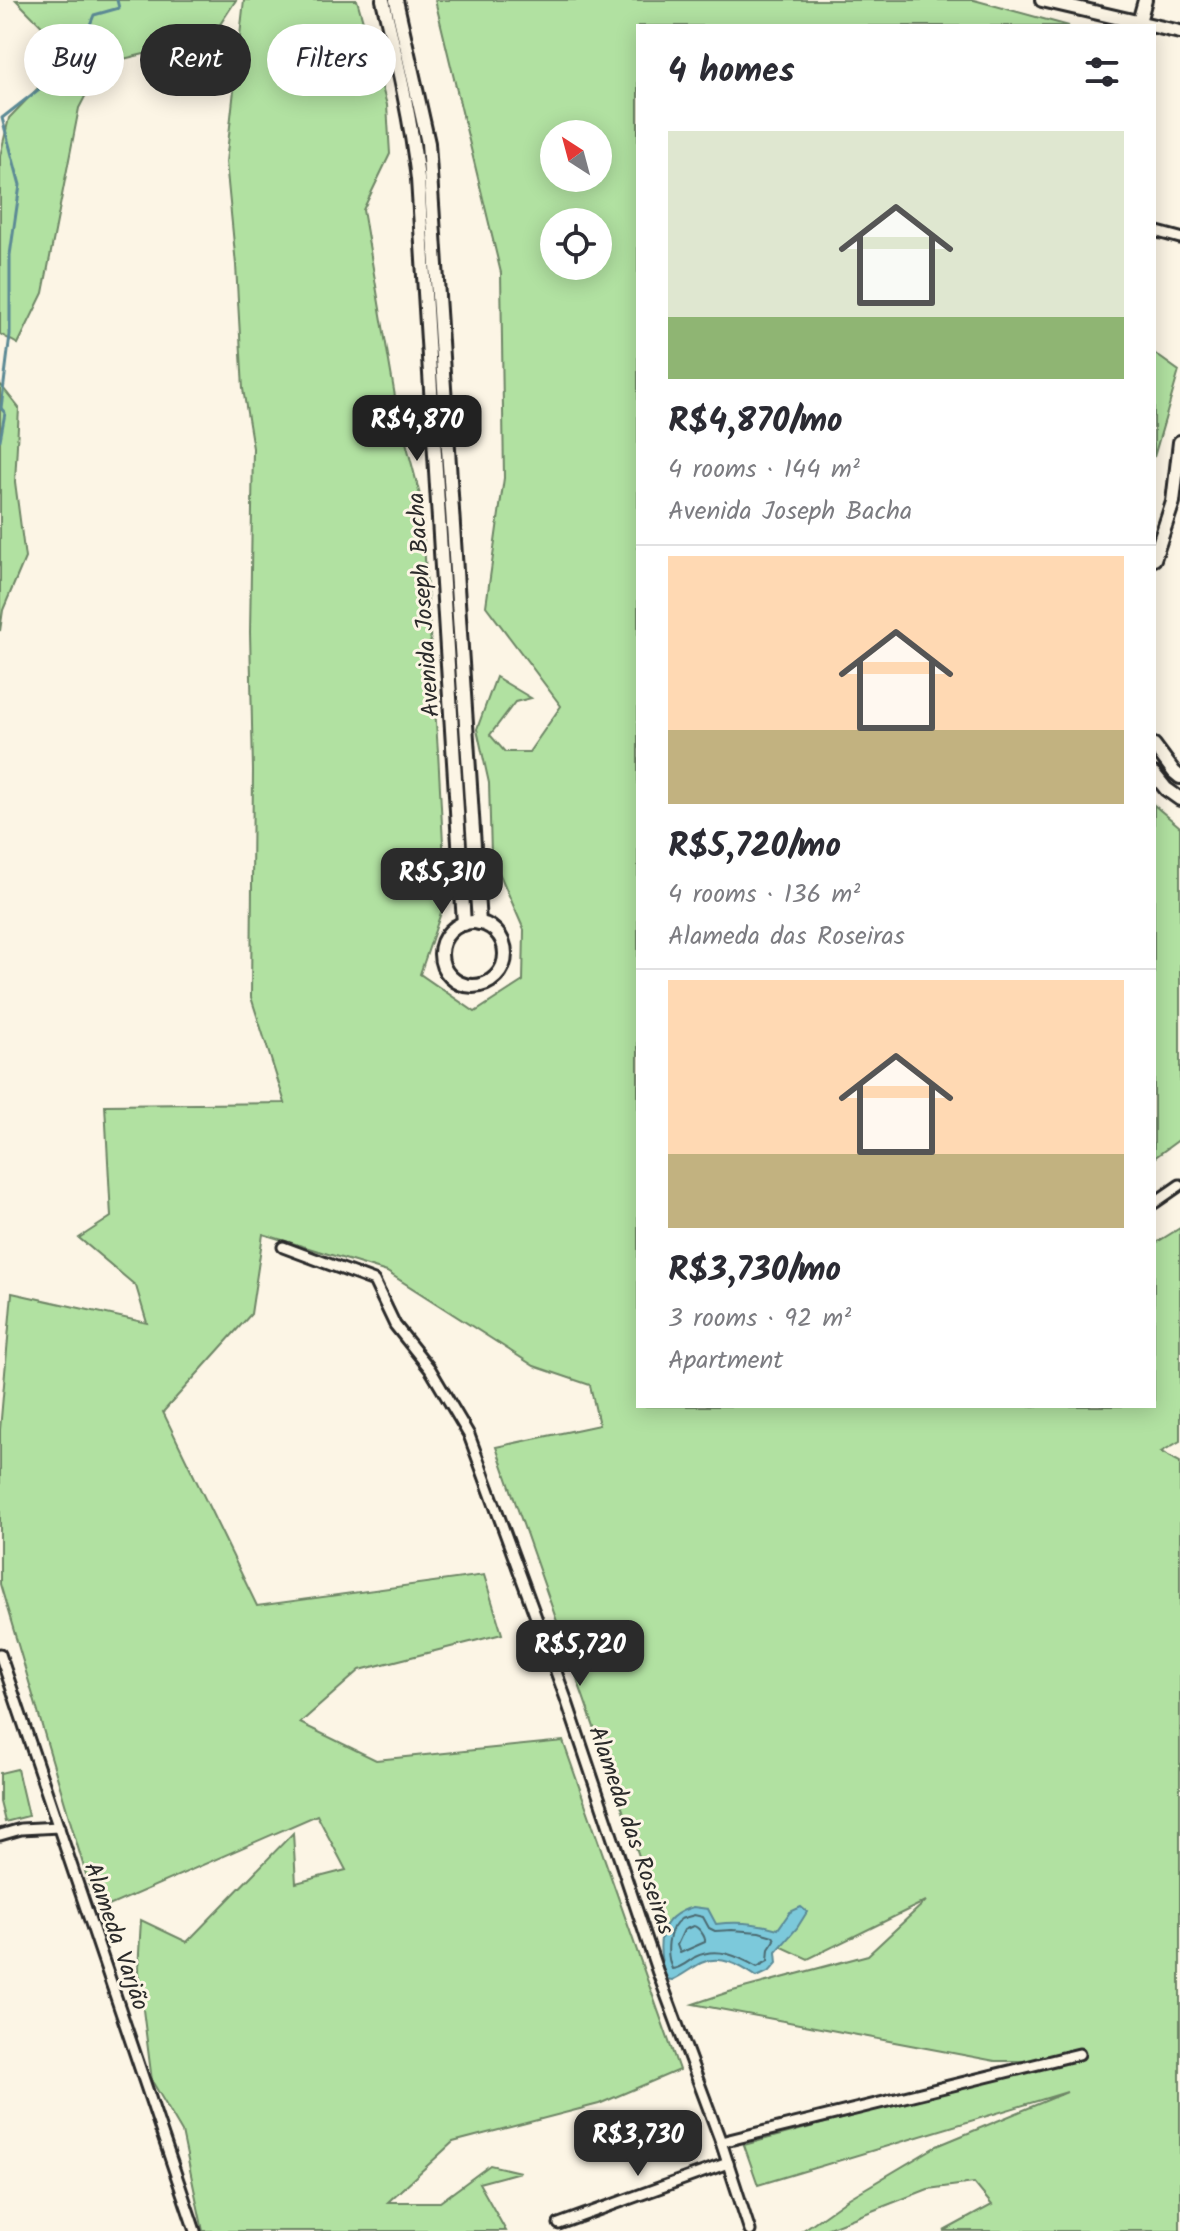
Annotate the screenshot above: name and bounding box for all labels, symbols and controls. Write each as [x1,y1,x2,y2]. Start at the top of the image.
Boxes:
chip: Buy [24,24,124,96]
chip: Rent [140,24,251,96]
chip: Filters [267,24,396,96]
text: 4 homes [668,45,795,99]
icon: filters [1080,50,1124,94]
north arrow [540,120,612,192]
map controls [540,120,612,280]
icon: home [824,183,968,327]
button: locate [540,208,612,280]
pin: R$4,870 [343,395,491,463]
text: R$4,870/mo [668,395,843,449]
text: R$4,870 [371,400,463,442]
text: 4 rooms · 144 m² [668,449,860,491]
street label: Avenida Joseph Bacha [397,491,452,719]
text: Avenida Joseph Bacha [668,491,912,533]
icon: home [824,608,968,752]
text: R$5,720/mo [668,820,841,874]
pin: R$5,310 [368,848,516,916]
text: R$5,310 [399,853,485,895]
text: 4 rooms · 136 m² [668,874,860,916]
text: Alameda das Roseiras [668,916,905,958]
icon: home [824,1032,968,1176]
text: R$3,730/mo [668,1244,841,1298]
text: 3 rooms · 92 m² [668,1298,851,1340]
text: Apartment [668,1340,783,1382]
pin: R$5,720 [506,1620,654,1688]
text: R$5,720 [534,1625,626,1667]
street label: Alameda das Roseiras [577,1721,685,1940]
street label: Alameda Varjão [72,1857,159,2016]
pin: R$3,730 [564,2110,712,2178]
text: R$3,730 [592,2115,684,2157]

